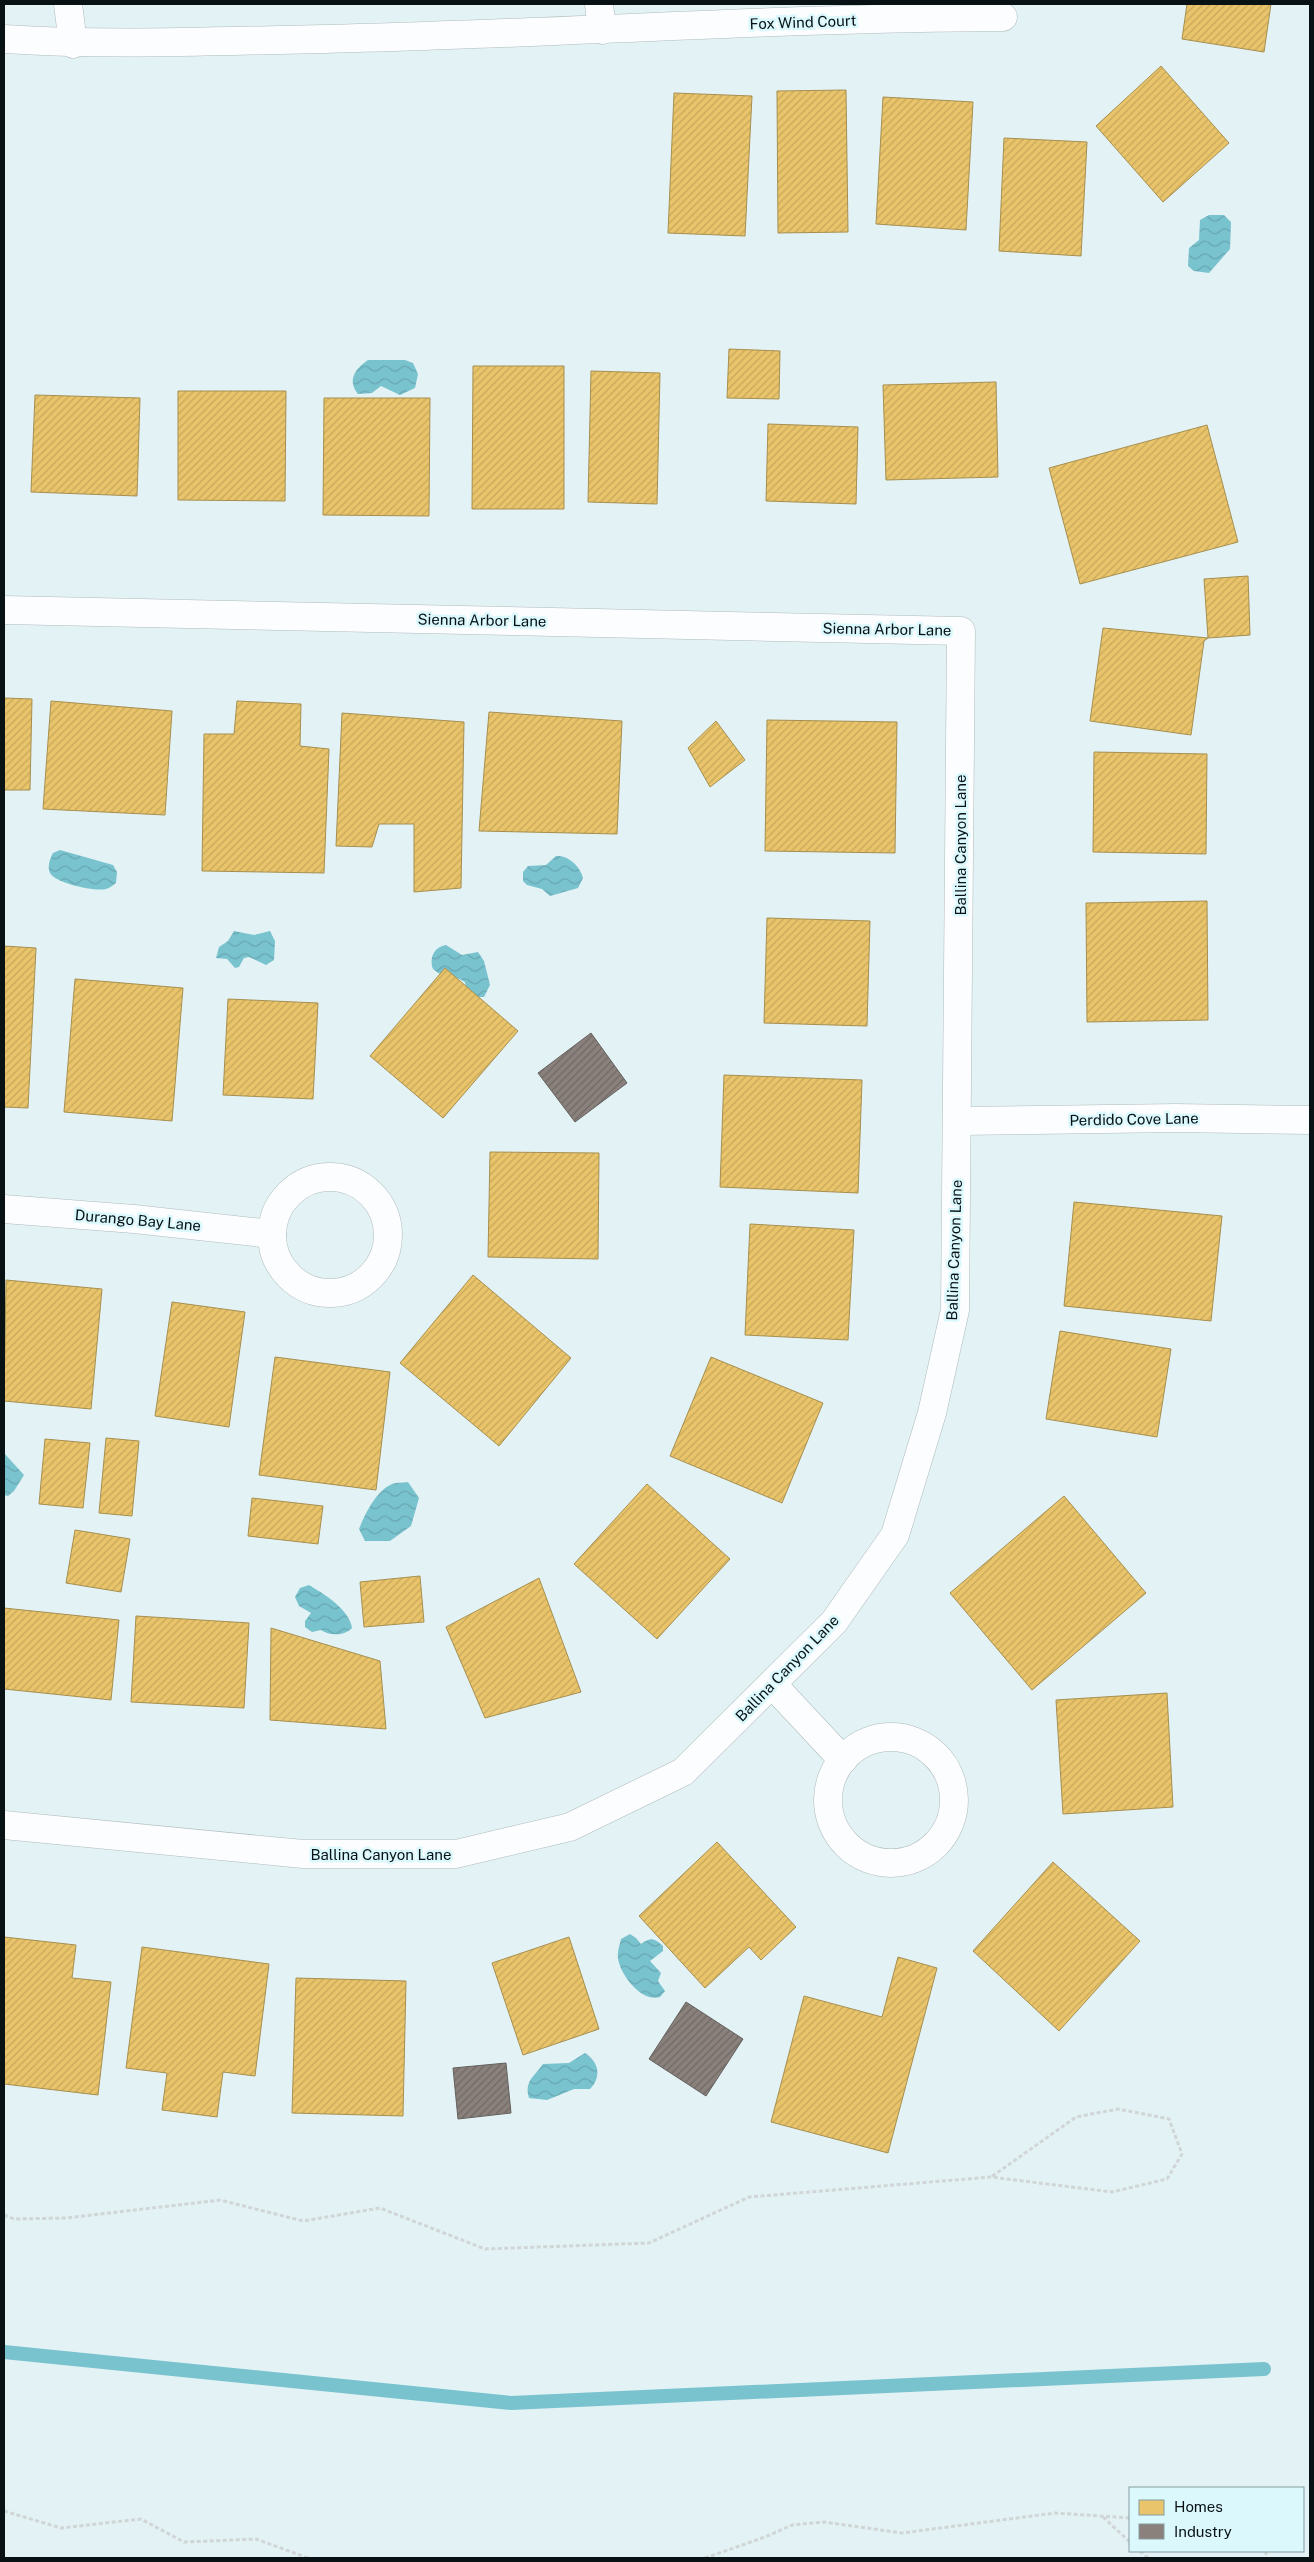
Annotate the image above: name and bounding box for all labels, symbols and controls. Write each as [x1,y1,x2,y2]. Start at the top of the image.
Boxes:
street label: Fox Wind Court [749,12,857,32]
street label: Sienna Arbor Lane [417,610,547,630]
street label: Sienna Arbor Lane [822,619,952,639]
street label: Ballina Canyon Lane [952,775,969,915]
street label: Perdido Cove Lane [1069,1109,1199,1129]
street label: Ballina Canyon Lane [943,1179,965,1321]
street label: Durango Bay Lane [74,1206,202,1234]
street label: Ballina Canyon Lane [732,1611,842,1725]
street label: Ballina Canyon Lane [311,1846,451,1863]
legend [1129,2487,1304,2552]
text: Homes [1174,2498,1223,2515]
text: Industry [1174,2523,1232,2540]

